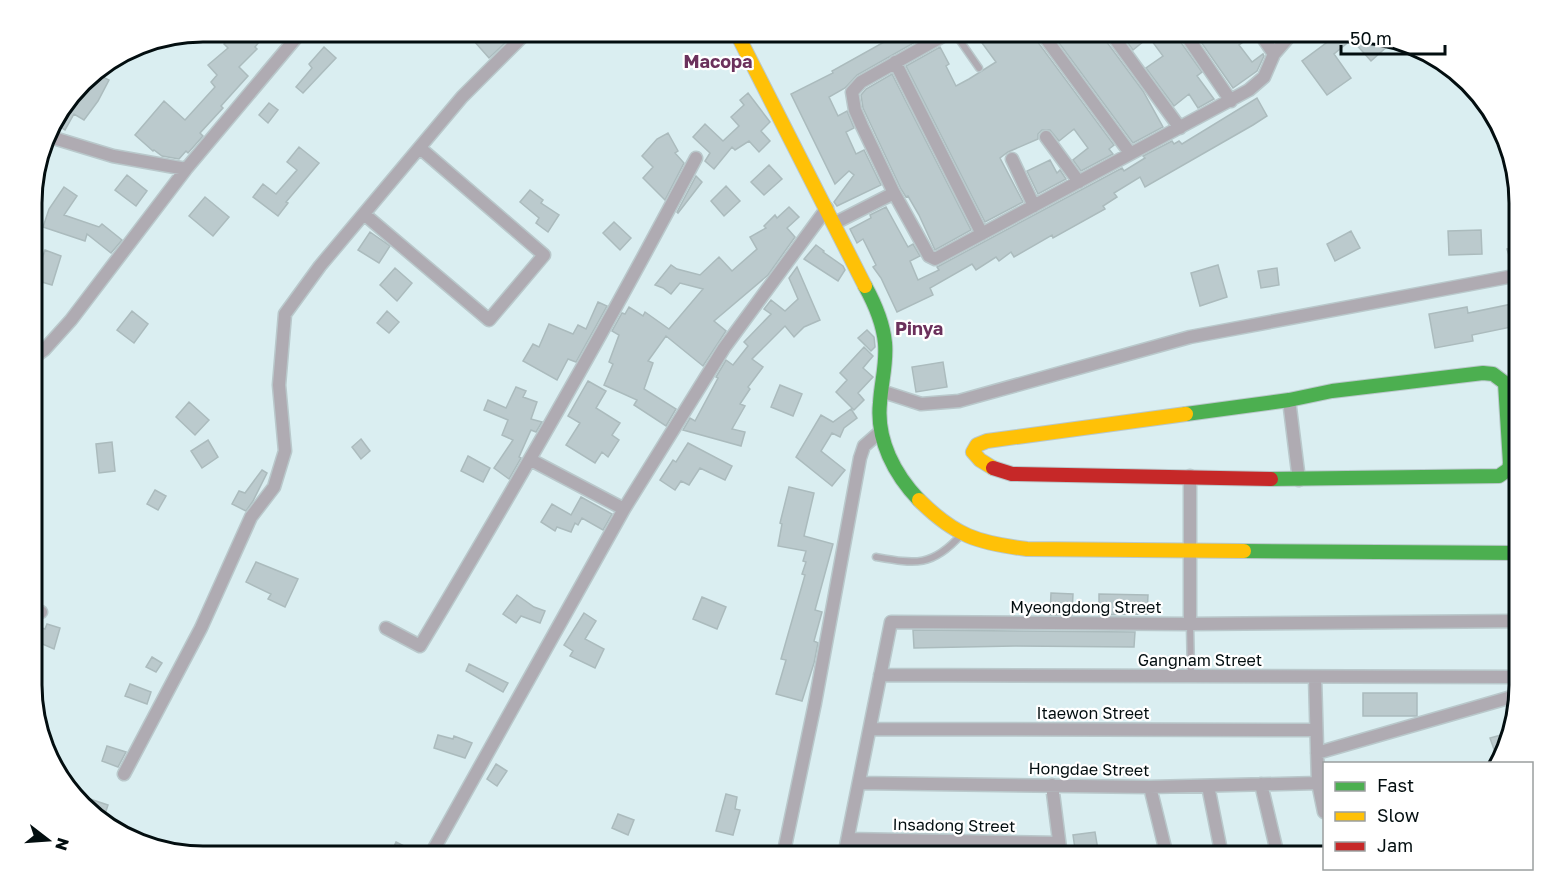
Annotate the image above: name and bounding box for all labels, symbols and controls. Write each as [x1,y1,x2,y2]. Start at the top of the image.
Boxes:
scale bar [1341,18,1444,56]
text: 50 m [1350,27,1392,49]
district label: Macopa [683,50,753,72]
district label: Pinya [895,317,943,339]
street label: Myeongdong Street [1010,597,1162,617]
street label: Gangnam Street [1138,650,1262,670]
street label: Itaewon Street [1036,703,1150,723]
street label: Hongdae Street [1028,758,1150,780]
legend [1323,762,1533,870]
text: Fast [1377,774,1414,796]
text: Slow [1377,804,1420,826]
north arrow [18,810,78,870]
street label: Insadong Street [892,814,1016,836]
text: Jam [1377,834,1413,856]
text: N [51,836,74,853]

